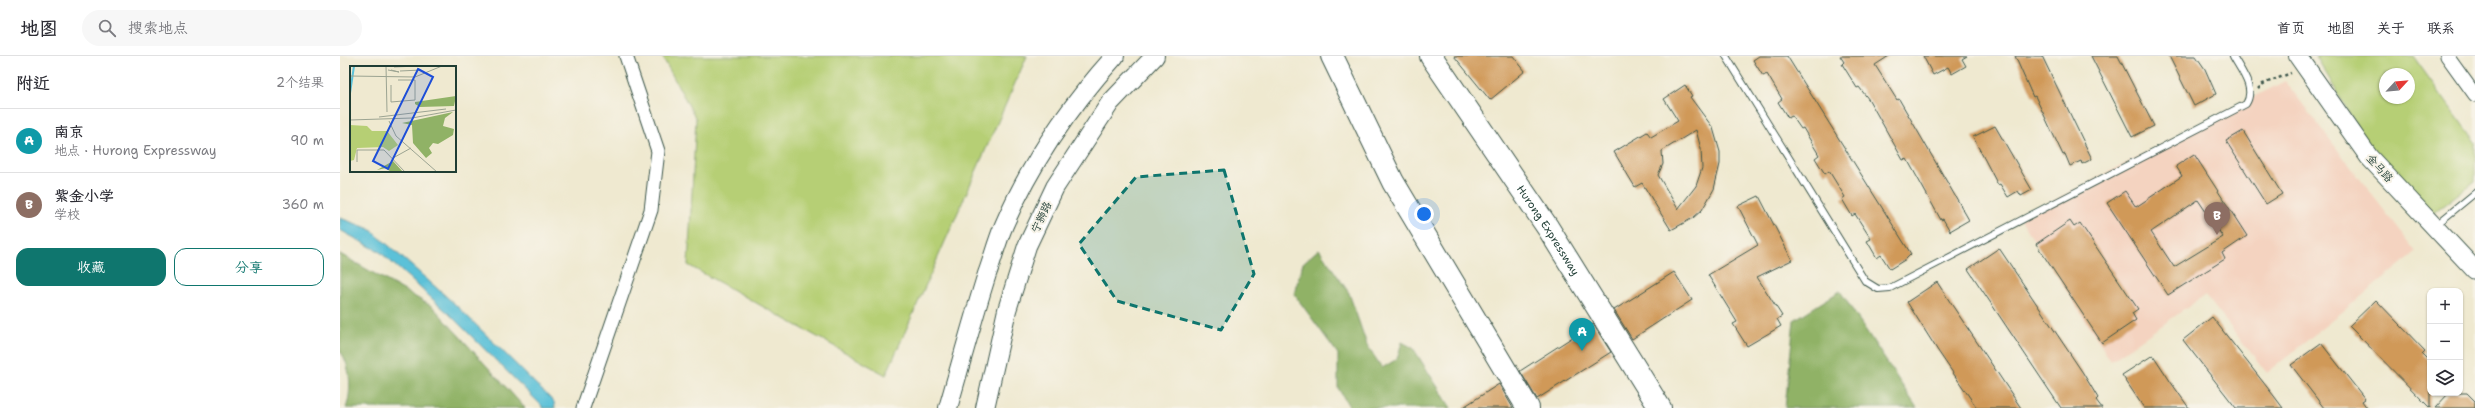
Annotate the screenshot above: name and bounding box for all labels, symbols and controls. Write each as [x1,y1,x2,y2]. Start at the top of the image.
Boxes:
search box [82,10,362,46]
text: 地图 [20,16,58,41]
icon: search [96,17,118,39]
text: 搜索地点 [128,18,188,38]
text: 首页 [2277,19,2305,37]
text: 地图 [2327,19,2355,37]
text: 关于 [2377,19,2405,37]
text: 联系 [2427,19,2455,37]
inset map [350,66,456,172]
north arrow [2379,68,2415,104]
text: 附近 [16,72,50,94]
text: 2个结果 [276,74,324,91]
text: 南京 [54,122,84,142]
text: A [24,132,34,149]
text: 90 m [290,132,324,149]
text: 地点 · Hurong Expressway [54,142,216,159]
street label: 金马路 [2363,151,2396,186]
street label: Hurong Expressway [1513,182,1583,278]
text: 紫金小学 [54,186,114,206]
text: B [25,196,33,213]
text: 360 m [282,196,324,213]
street label: 宁狮路 [1028,199,1055,235]
pin: B [2204,202,2230,235]
your location [1414,204,1434,224]
text: 学校 [54,206,80,223]
button: 收藏 [16,248,166,286]
button: 分享 [174,248,324,286]
map controls [2427,288,2463,396]
button: + [2427,288,2463,324]
pin: A [1569,318,1595,351]
button: − [2427,324,2463,360]
button: layers [2427,360,2463,396]

